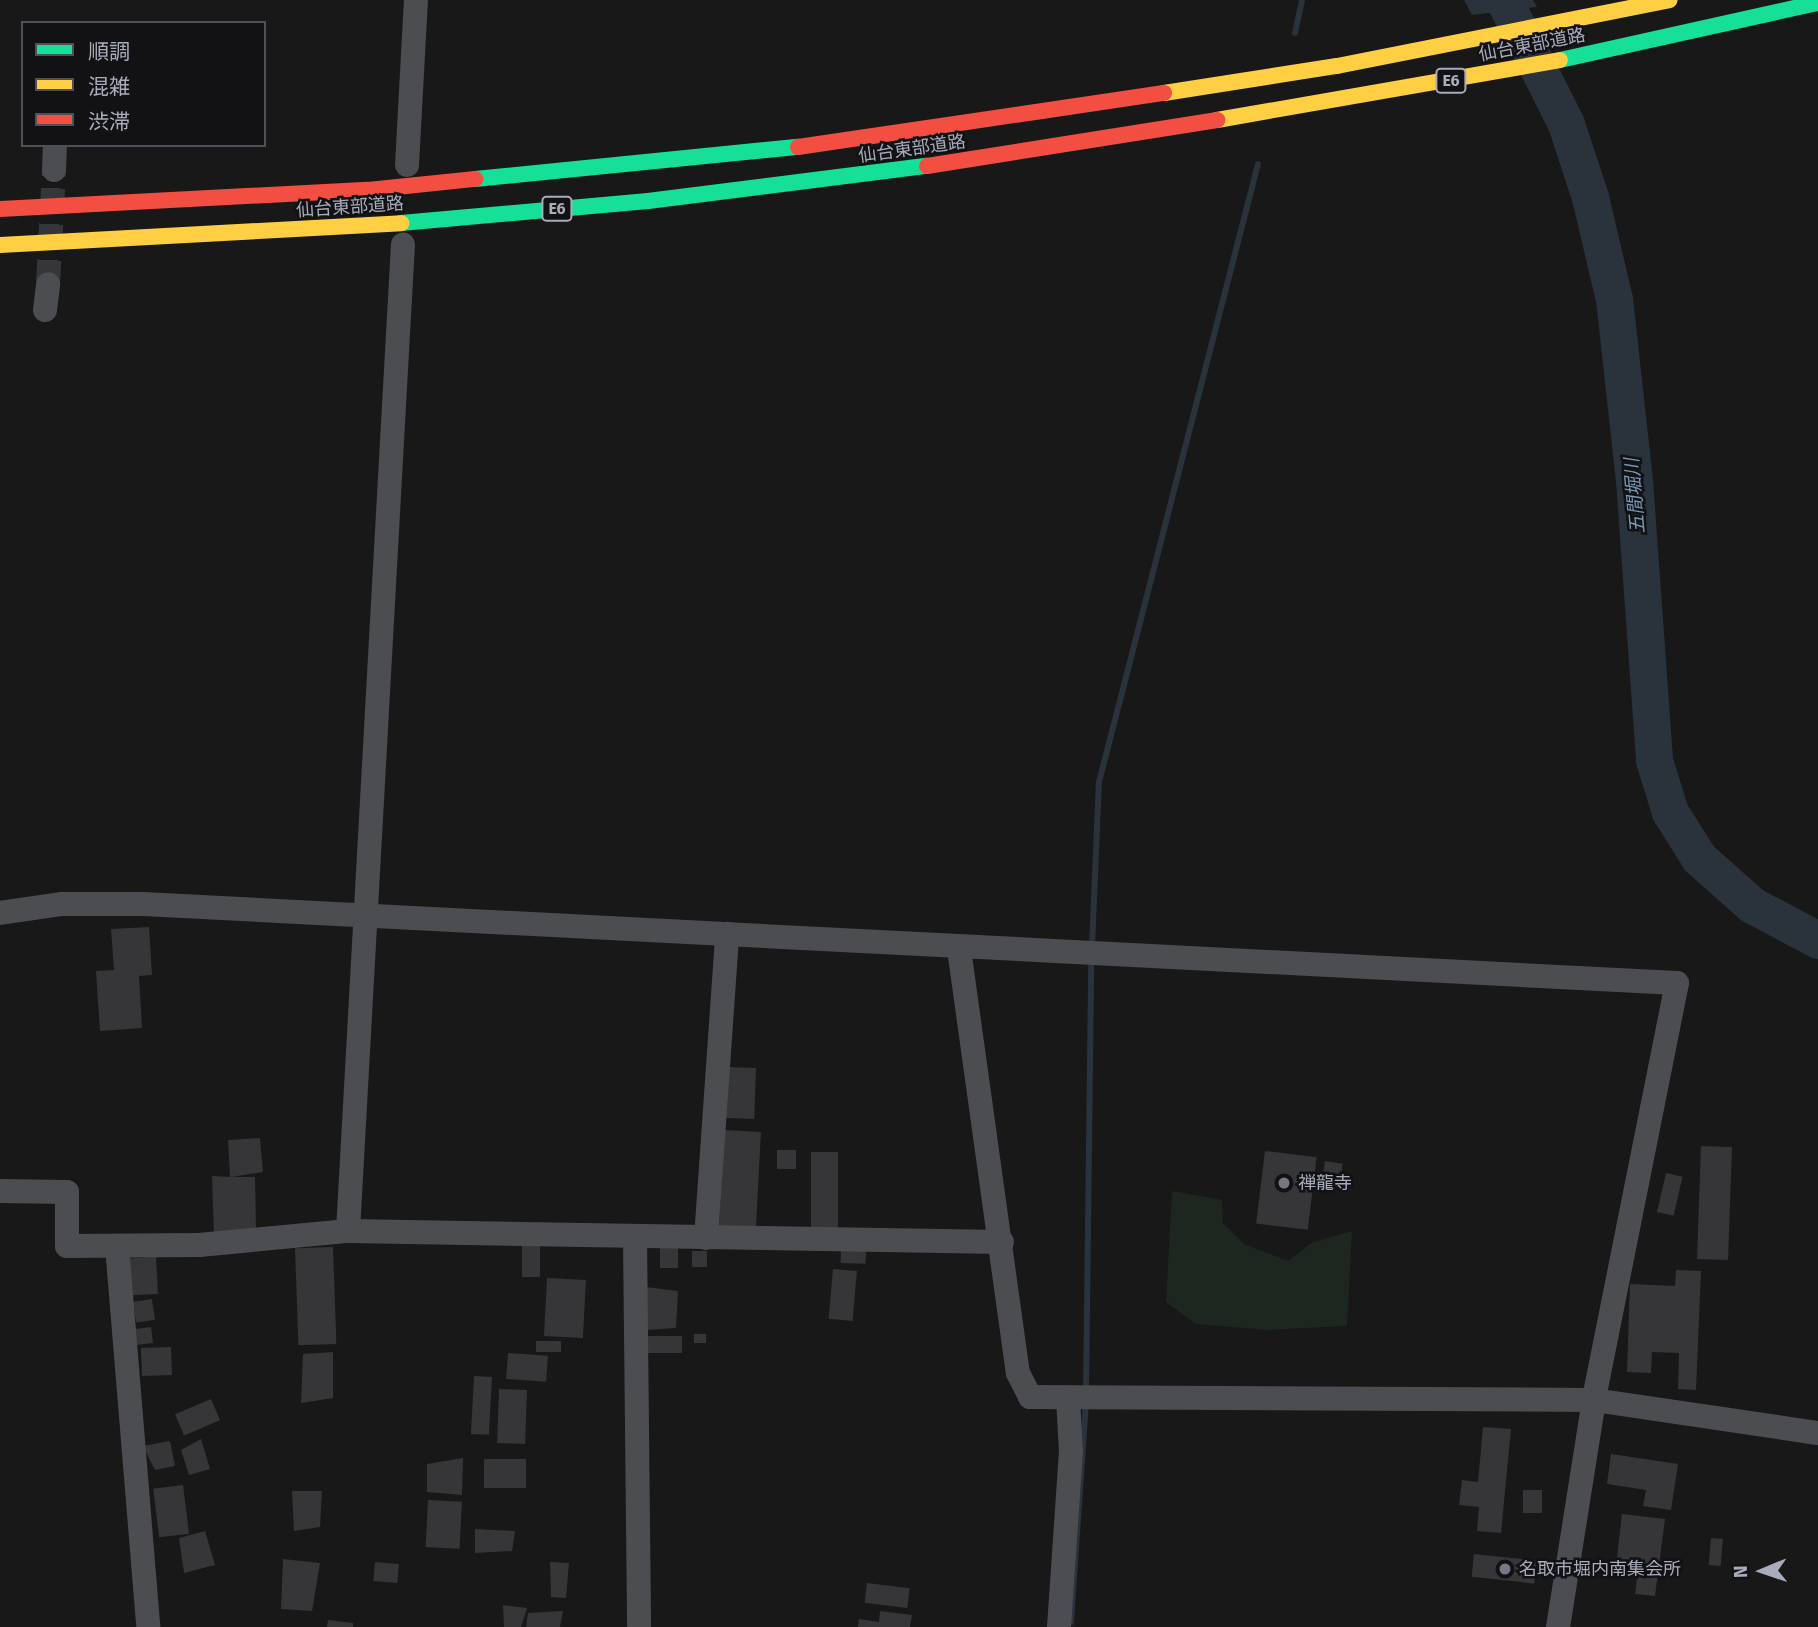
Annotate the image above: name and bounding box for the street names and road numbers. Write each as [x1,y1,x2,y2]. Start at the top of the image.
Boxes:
street label: 仙台東部道路 [1477,24,1587,66]
road number: E6 [1435,68,1467,94]
street label: 仙台東部道路 [857,131,967,167]
street label: 仙台東部道路 [295,192,405,222]
road number: E6 [541,196,573,222]

